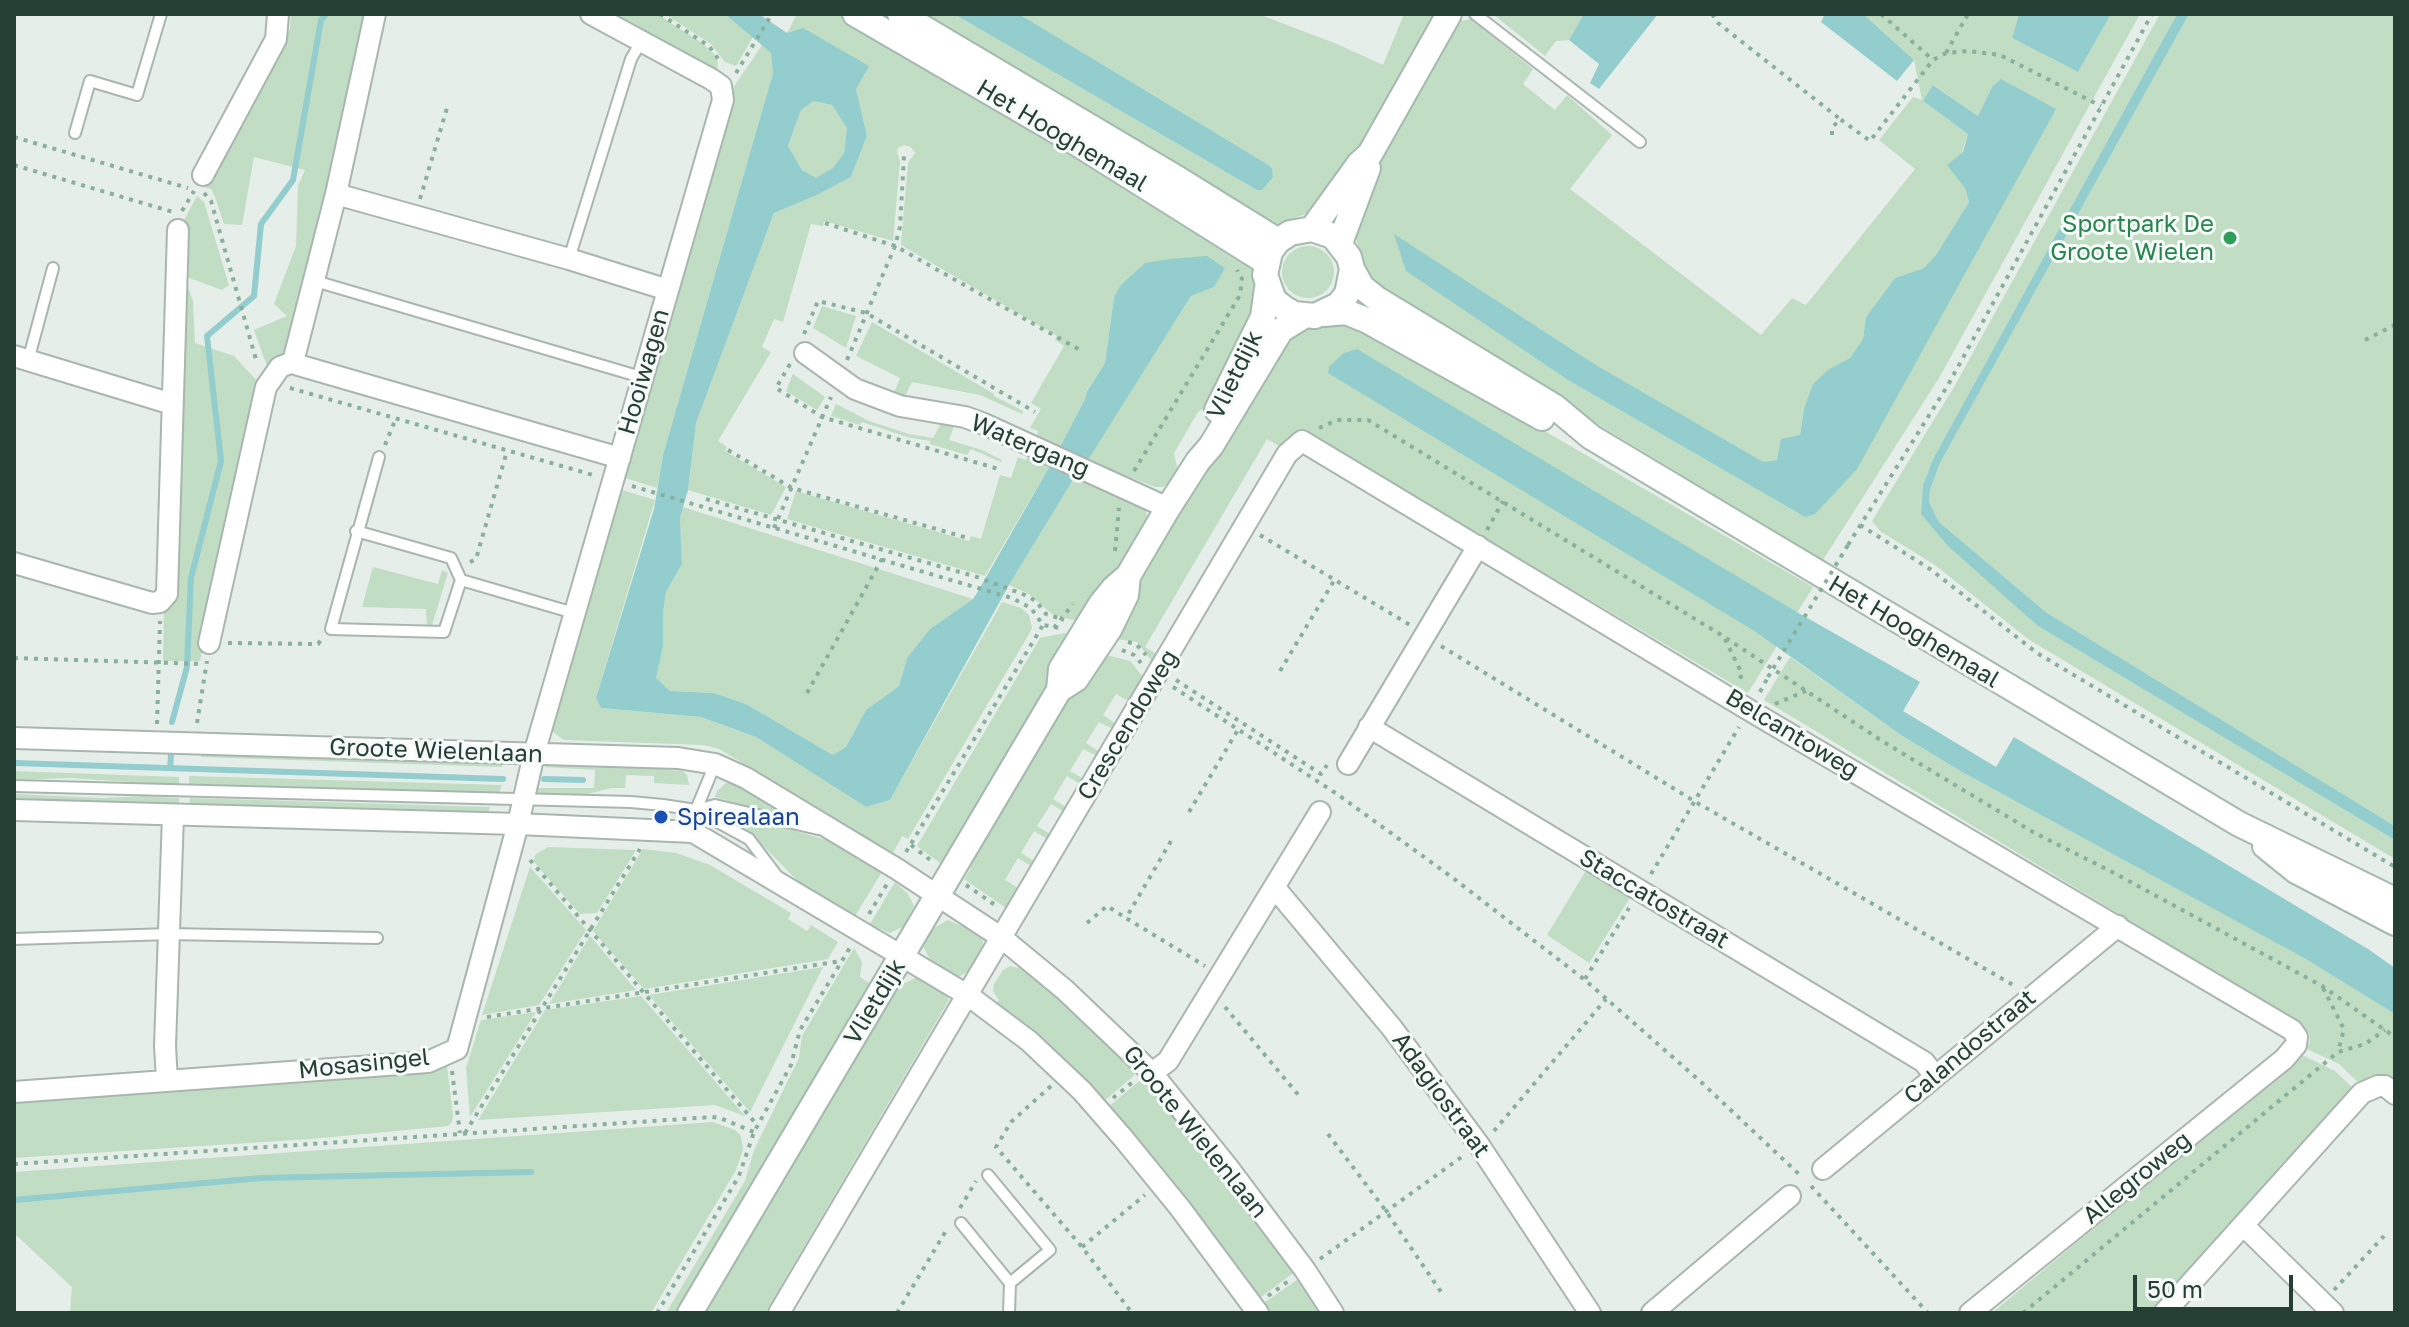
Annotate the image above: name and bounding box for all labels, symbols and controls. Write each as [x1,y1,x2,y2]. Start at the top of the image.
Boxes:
street label: Het Hooghemaal [971,74,1153,198]
place label: Sportpark De Groote Wielen [2050,210,2214,266]
marker: Sportpark De Groote Wielen [2221,229,2239,247]
street label: Hooiwagen [612,306,676,438]
street label: Vlietdijk [1201,326,1269,424]
street label: Watergang [966,408,1094,484]
street label: Het Hooghemaal [1823,570,2005,694]
street label: Crescendoweg [1072,644,1184,806]
street label: Belcantoweg [1720,683,1864,785]
street label: Groote Wielenlaan [329,733,543,769]
place label: Spirealaan [677,803,800,831]
marker: Spirealaan [652,808,670,826]
street label: Staccatostraat [1574,843,1734,955]
street label: Vlietdijk [838,954,912,1050]
street label: Calandostraat [1898,984,2042,1110]
street label: Adagiostraat [1386,1027,1496,1163]
street label: Groote Wielenlaan [1117,1040,1273,1224]
street label: Mosasingel [297,1043,431,1085]
street label: Allegroweg [2077,1126,2197,1230]
scale bar [2137,1259,2297,1309]
text: 50 m [2147,1274,2203,1303]

